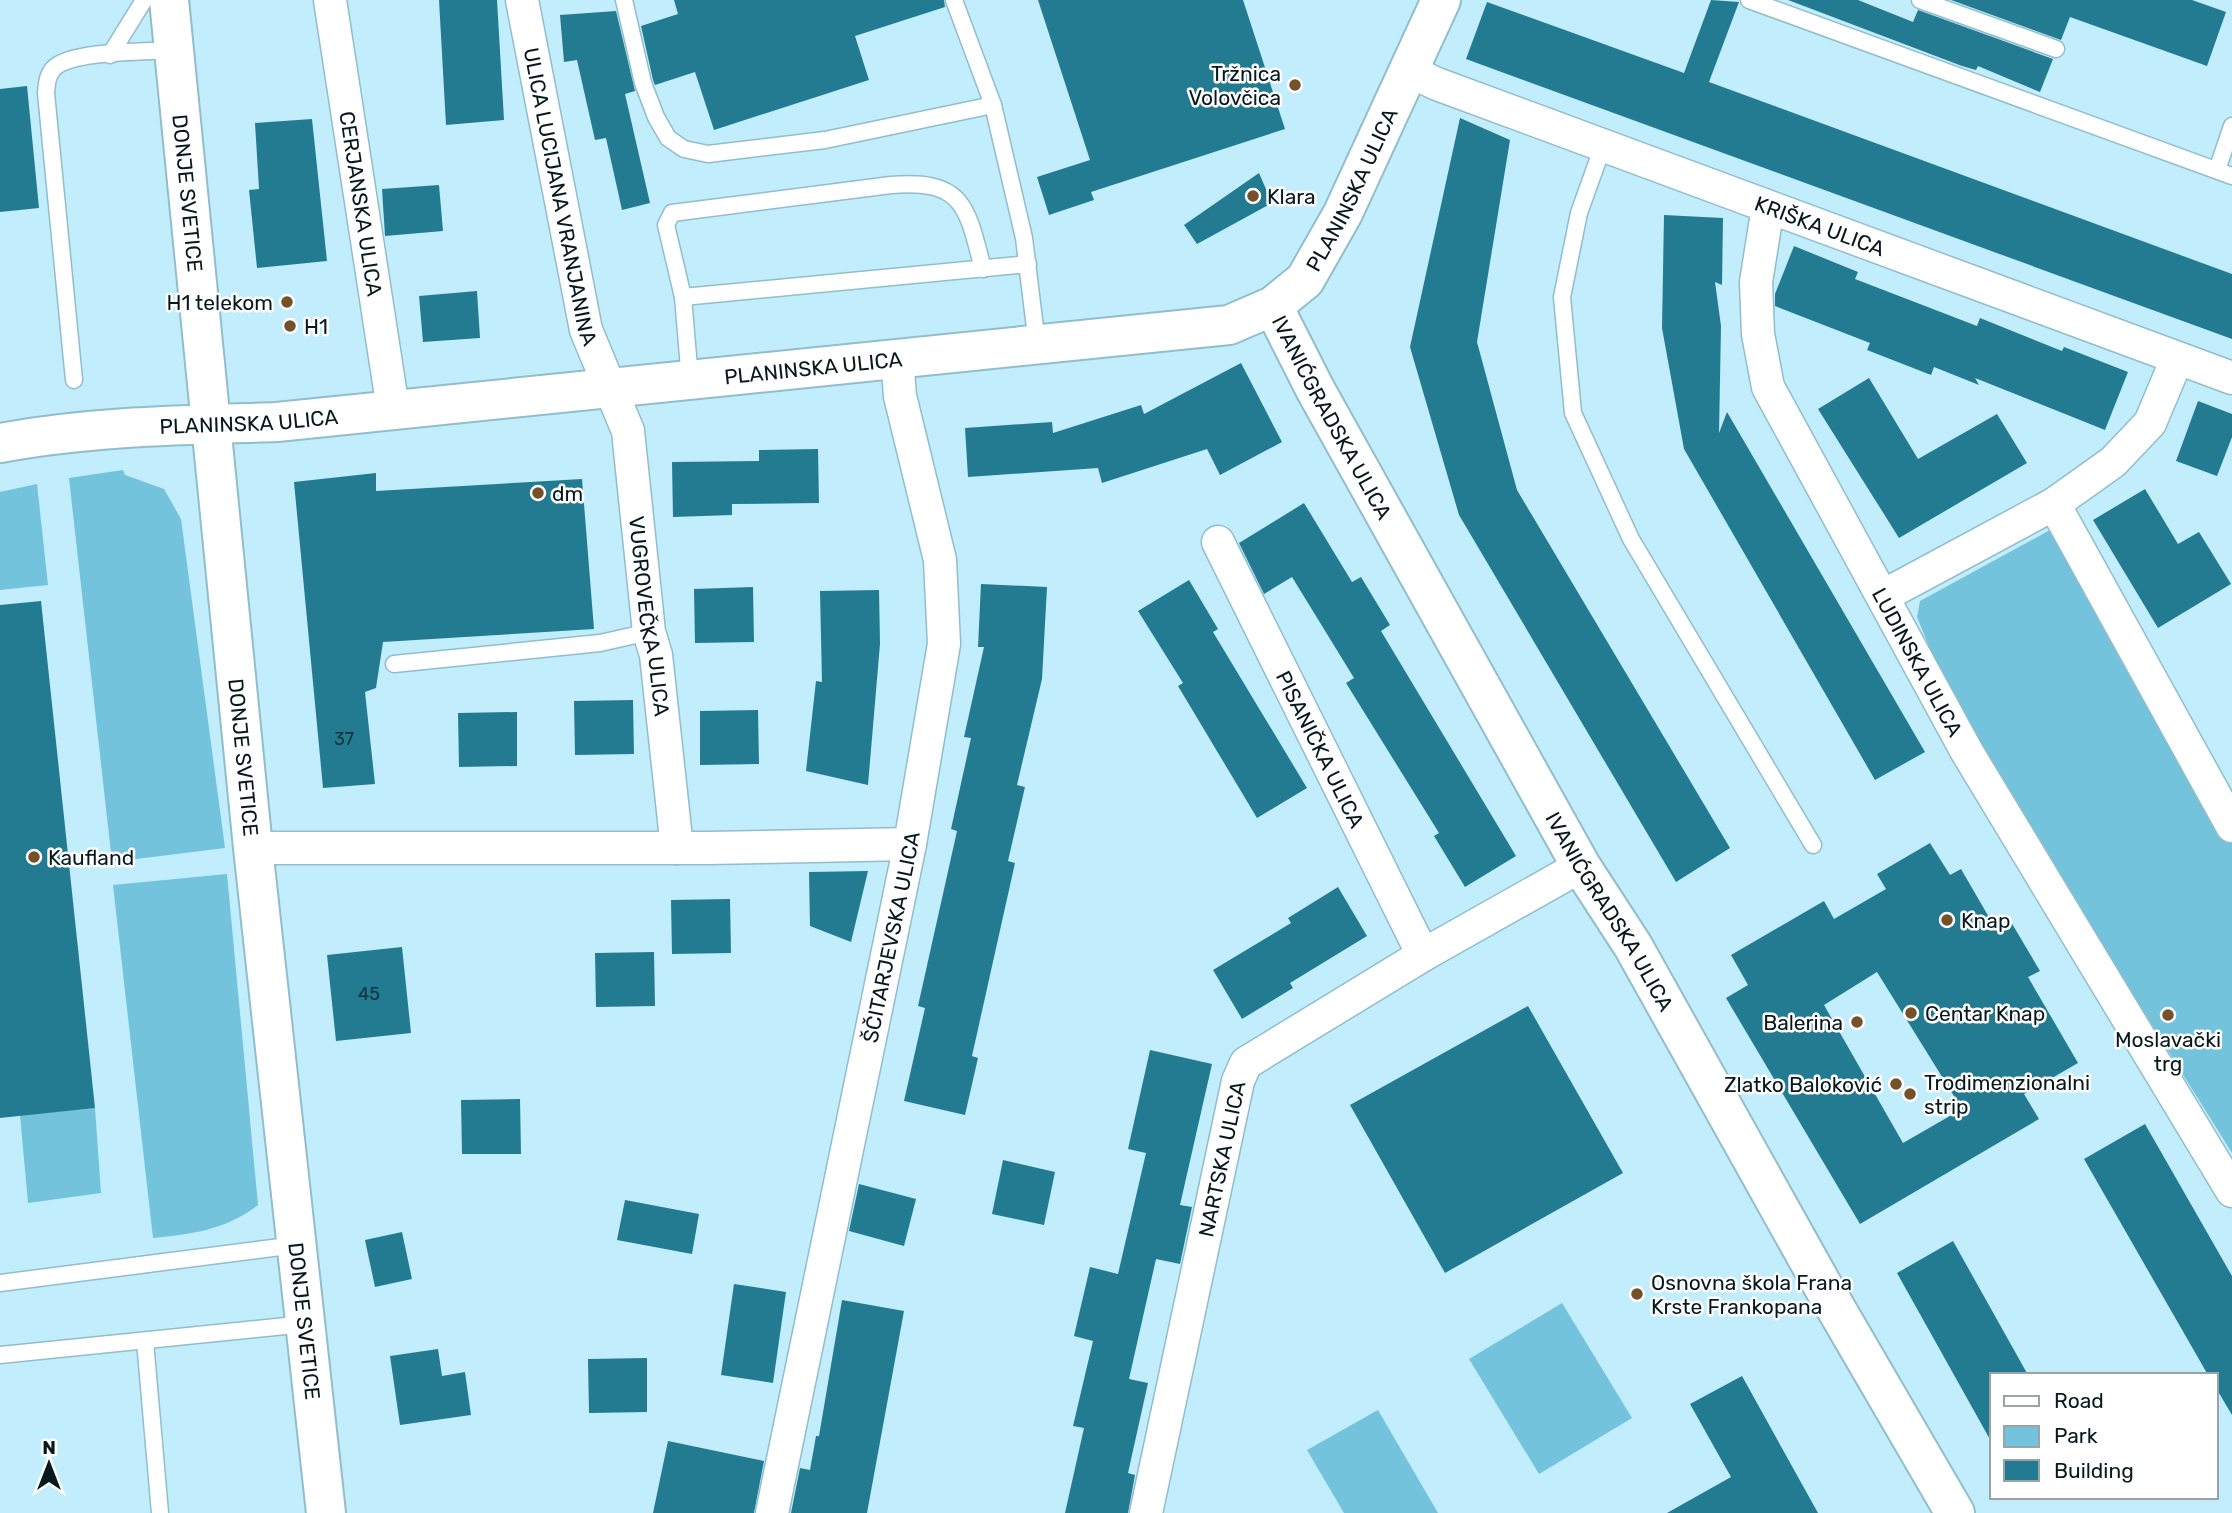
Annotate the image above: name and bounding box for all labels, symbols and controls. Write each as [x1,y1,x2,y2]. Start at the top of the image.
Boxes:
street label: ULICA LUCIJANA VRANJANINA [519,45,603,349]
place label: Tržnica Volovčica [1188,61,1281,110]
marker: Tržnica Volovčica [1287,77,1303,93]
street label: PLANINSKA ULICA [1300,104,1402,275]
street label: CERJANSKA ULICA [335,109,388,298]
street label: DONJE SVETICE [168,113,208,273]
place label: Klara [1267,184,1316,209]
marker: Klara [1245,188,1261,204]
street label: KRIŠKA ULICA [1751,190,1888,261]
place label: H1 telekom [166,290,273,315]
marker: H1 telekom [279,294,295,310]
street label: IVANIĆGRADSKA ULICA [1267,311,1398,524]
place label: H1 [304,314,328,339]
marker: H1 [282,318,298,334]
street label: PLANINSKA ULICA [723,346,903,389]
street label: PLANINSKA ULICA [159,403,339,439]
place label: dm [552,481,583,506]
marker: dm [530,485,546,501]
street label: VUGROVEČKA ULICA [624,515,675,717]
street label: LUDINSKA ULICA [1867,583,1968,741]
street label: PISANIČKA ULICA [1271,666,1370,832]
street label: DONJE SVETICE [224,677,264,837]
house number: 37 [334,728,354,750]
street label: IVANIĆGRADSKA ULICA [1541,807,1679,1015]
street label: ŠČITARJEVSKA ULICA [857,830,924,1045]
place label: Kaufland [48,845,134,870]
marker: Kaufland [26,849,42,865]
place label: Knap [1961,908,2010,933]
marker: Knap [1939,912,1955,928]
house number: 45 [358,983,380,1005]
place label: Centar Knap [1925,1001,2045,1026]
marker: Centar Knap [1903,1005,1919,1021]
marker: Moslavački trg [2160,1007,2176,1023]
place label: Balerina [1763,1010,1843,1035]
marker: Balerina [1849,1014,1865,1030]
place label: Moslavački trg [2115,1027,2221,1076]
place label: Trodimenzionalni strip [1924,1070,2090,1119]
place label: Zlatko Baloković [1724,1072,1882,1097]
marker: Zlatko Baloković [1888,1076,1904,1092]
street label: NARTSKA ULICA [1193,1079,1250,1239]
marker: Trodimenzionalni strip [1902,1086,1918,1102]
street label: DONJE SVETICE [284,1241,326,1401]
place label: Osnovna škola Frana Krste Frankopana [1651,1270,1852,1319]
marker: Osnovna škola Frana Krste Frankopana [1629,1286,1645,1302]
legend [1990,1373,2218,1499]
text: Road [2054,1388,2104,1413]
text: Park [2054,1423,2098,1448]
north arrow [14,1429,84,1499]
text: N [42,1436,56,1459]
text: Building [2054,1458,2134,1483]

